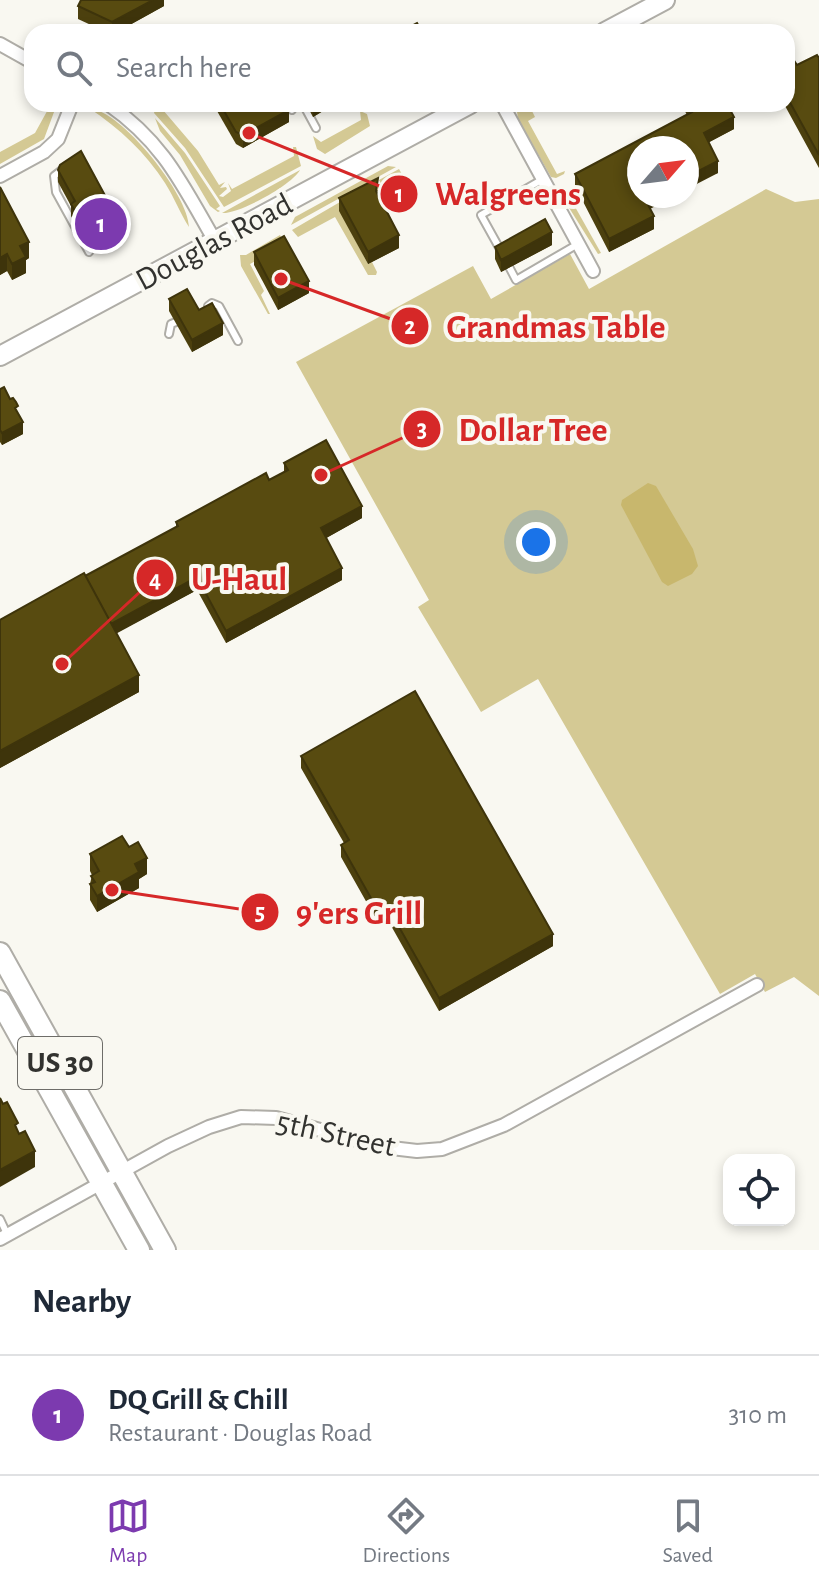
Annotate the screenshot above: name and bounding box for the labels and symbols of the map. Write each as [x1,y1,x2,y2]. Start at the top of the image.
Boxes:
north arrow [627,136,699,208]
callout: Walgreens [379,165,597,223]
text: Walgreens [435,178,581,212]
text: 1 [395,183,403,207]
street label: Douglas Road [131,188,297,296]
pin: 1 [75,194,127,254]
callout: Grandmas Table [390,297,681,355]
text: Grandmas Table [446,311,666,345]
text: 2 [404,315,416,339]
callout: Dollar Tree [402,400,623,458]
text: Dollar Tree [458,414,608,448]
text: 3 [417,418,427,442]
your location [516,522,556,562]
callout: U-Haul [135,549,303,607]
text: U-Haul [191,563,287,597]
text: 4 [149,568,161,592]
callout: 9'ers Grill [240,883,439,941]
text: 9'ers Grill [296,897,422,931]
text: 5 [255,901,265,925]
road number: US 30 [18,1037,102,1089]
street label: 5th Street [274,1106,398,1162]

